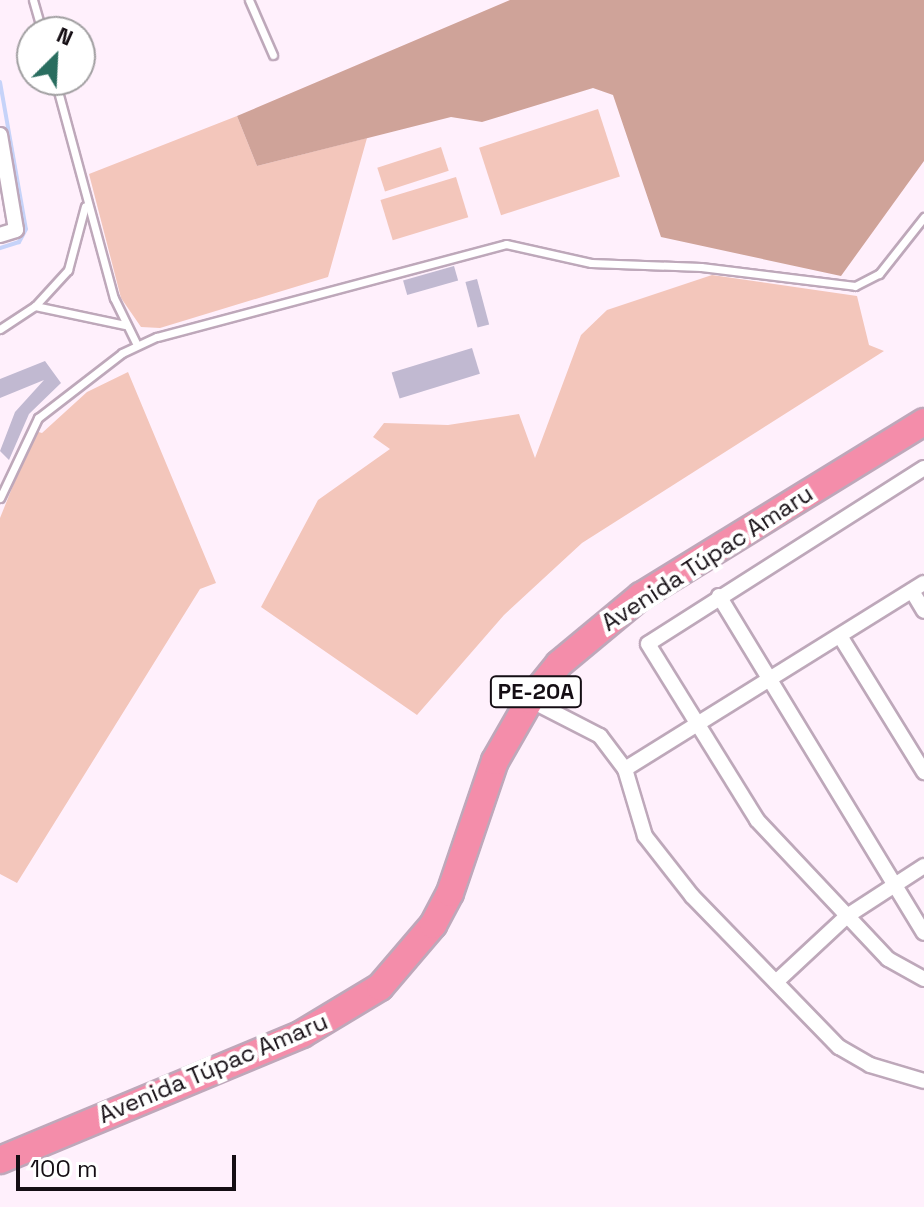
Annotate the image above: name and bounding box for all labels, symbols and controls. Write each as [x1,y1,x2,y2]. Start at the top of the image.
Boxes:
north arrow [16,16,96,96]
text: N [53,20,77,52]
street label: Avenida Túpac Amaru [596,479,818,637]
road number: PE-20A [488,674,584,710]
street label: Avenida Túpac Amaru [94,1006,332,1130]
scale bar [20,1139,240,1189]
text: 100 m [30,1153,98,1184]

